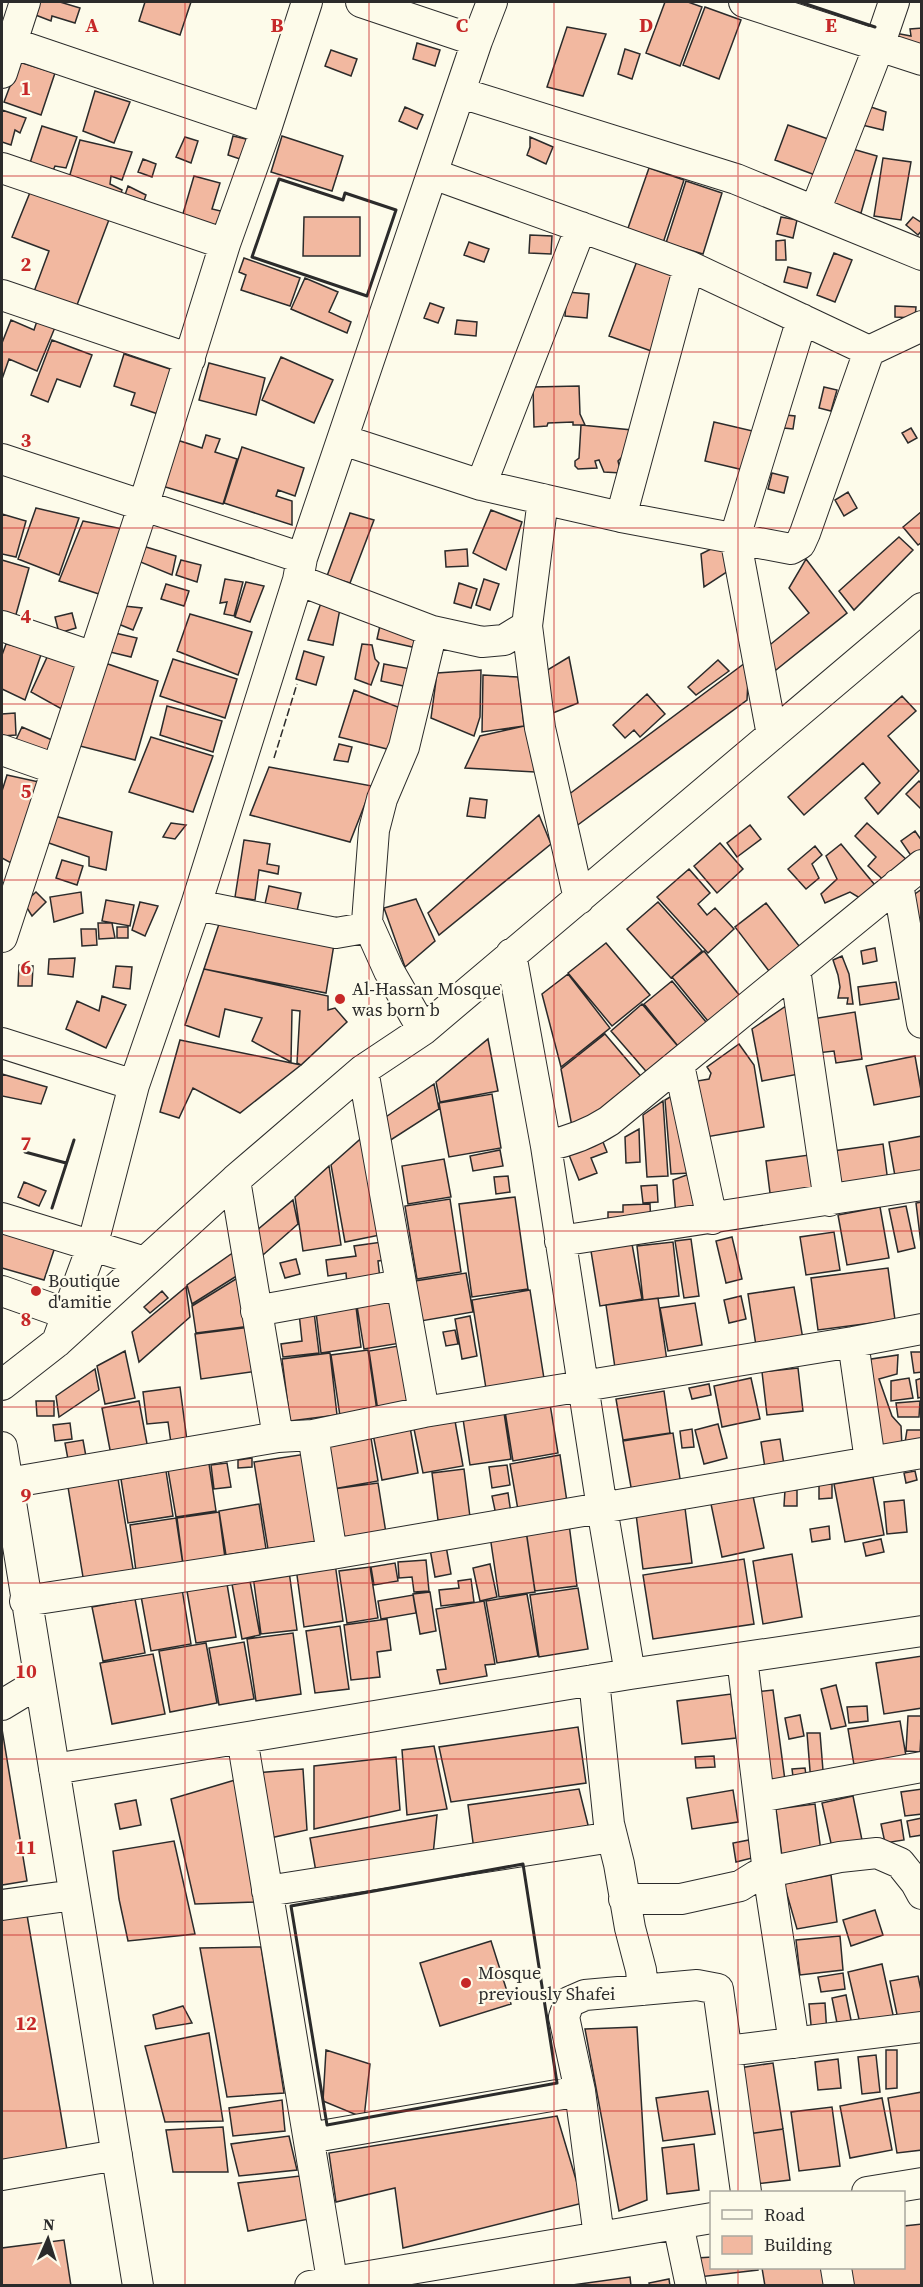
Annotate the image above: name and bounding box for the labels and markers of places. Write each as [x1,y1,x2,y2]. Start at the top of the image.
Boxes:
place label: Al-Hassan Mosque was born b [352,976,501,1022]
marker: Al-Hassan Mosque was born b [333,992,347,1006]
place label: Boutique d'amitie [48,1268,120,1314]
marker: Boutique d'amitie [29,1284,43,1298]
place label: Mosque previously Shafei [478,1960,615,2006]
marker: Mosque previously Shafei [459,1976,473,1990]

